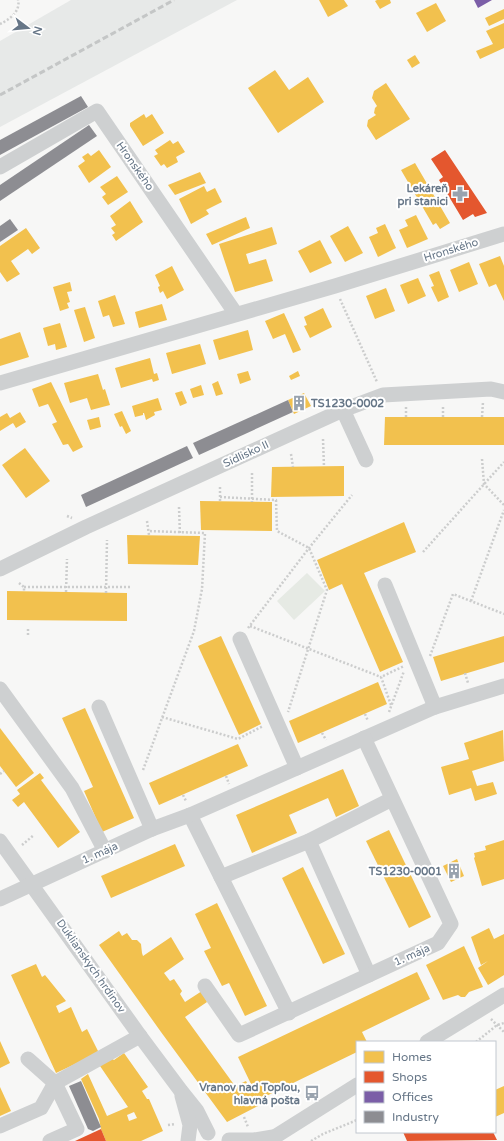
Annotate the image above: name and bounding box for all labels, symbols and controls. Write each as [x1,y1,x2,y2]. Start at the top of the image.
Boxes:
north arrow [8,8,48,48]
text: N [30,25,45,37]
street label: Hronského [113,139,157,193]
place label: Lekáreň pri stanici [398,182,448,209]
pharmacy icon: Lekáreň pri stanici [451,185,469,203]
street label: Hronského [422,235,480,264]
building icon: TS1230-0002 [290,394,308,412]
place label: TS1230-0002 [310,397,384,410]
street label: Sídlisko II [221,438,271,470]
street label: 1. mája [80,839,120,867]
building icon: TS1230-0001 [445,862,463,880]
place label: TS1230-0001 [368,865,442,878]
street label: Duklianskych hrdinov [54,917,128,1015]
street label: 1. mája [392,941,432,969]
legend [356,1041,496,1133]
text: Homes [392,1050,432,1064]
text: Shops [392,1070,427,1084]
place label: Vranov nad Topľou, hlavná pošta [199,1081,300,1108]
bus stop icon: Vranov nad Topľou, hlavná pošta [303,1084,321,1102]
text: Offices [392,1090,433,1104]
text: Industry [392,1110,439,1124]

